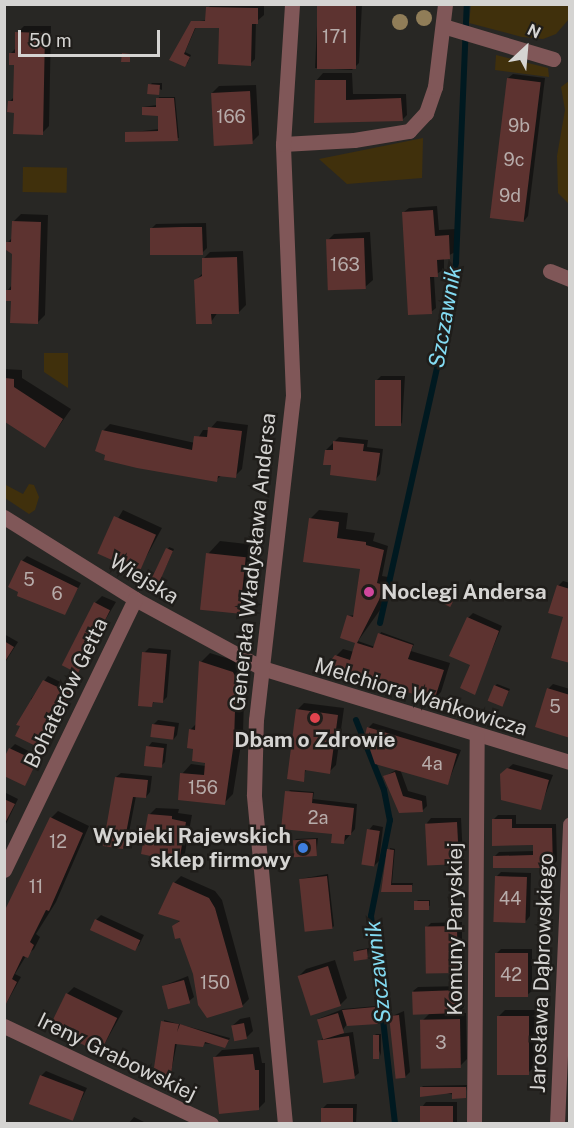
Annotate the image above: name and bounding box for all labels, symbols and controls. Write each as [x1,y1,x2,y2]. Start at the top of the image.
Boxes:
scale bar [21,18,164,56]
north arrow [496,18,556,78]
text: N [524,20,544,43]
house number: 171 [322,26,348,48]
text: 50 m [29,30,72,51]
house number: 166 [216,106,246,128]
house number: 9b [508,115,530,137]
house number: 9c [503,149,525,171]
house number: 9d [499,185,521,207]
house number: 163 [330,254,360,276]
water label: Szczawnik [423,264,467,370]
street label: Generała Władysława Andersa [225,411,281,713]
street label: Wiejska [105,549,183,609]
house number: 5 [23,569,35,591]
place label: Noclegi Andersa [381,579,547,605]
house number: 6 [51,583,63,605]
marker: Noclegi Andersa [362,585,376,599]
street label: Bohaterów Getta [19,614,113,772]
street label: Melchiora Wańkowicza [311,653,531,741]
house number: 5 [549,696,561,718]
marker: Dbam o Zdrowie [308,711,322,725]
place label: Dbam o Zdrowie [234,727,396,753]
house number: 4a [421,753,443,775]
house number: 156 [188,777,218,799]
house number: 2a [308,807,328,829]
place label: Wypieki Rajewskich sklep firmowy [93,823,291,873]
house number: 12 [49,831,67,853]
marker: Wypieki Rajewskich sklep firmowy [296,841,310,855]
street label: Komuny Paryskiej [442,842,468,1016]
street label: Jarosława Dąbrowskiego [525,853,559,1093]
house number: 11 [29,876,43,898]
house number: 44 [499,888,521,910]
water label: Szczawnik [359,919,397,1025]
house number: 42 [500,964,522,986]
house number: 150 [200,972,230,994]
street label: Ireny Grabowskiej [33,1007,201,1107]
house number: 3 [435,1032,447,1054]

